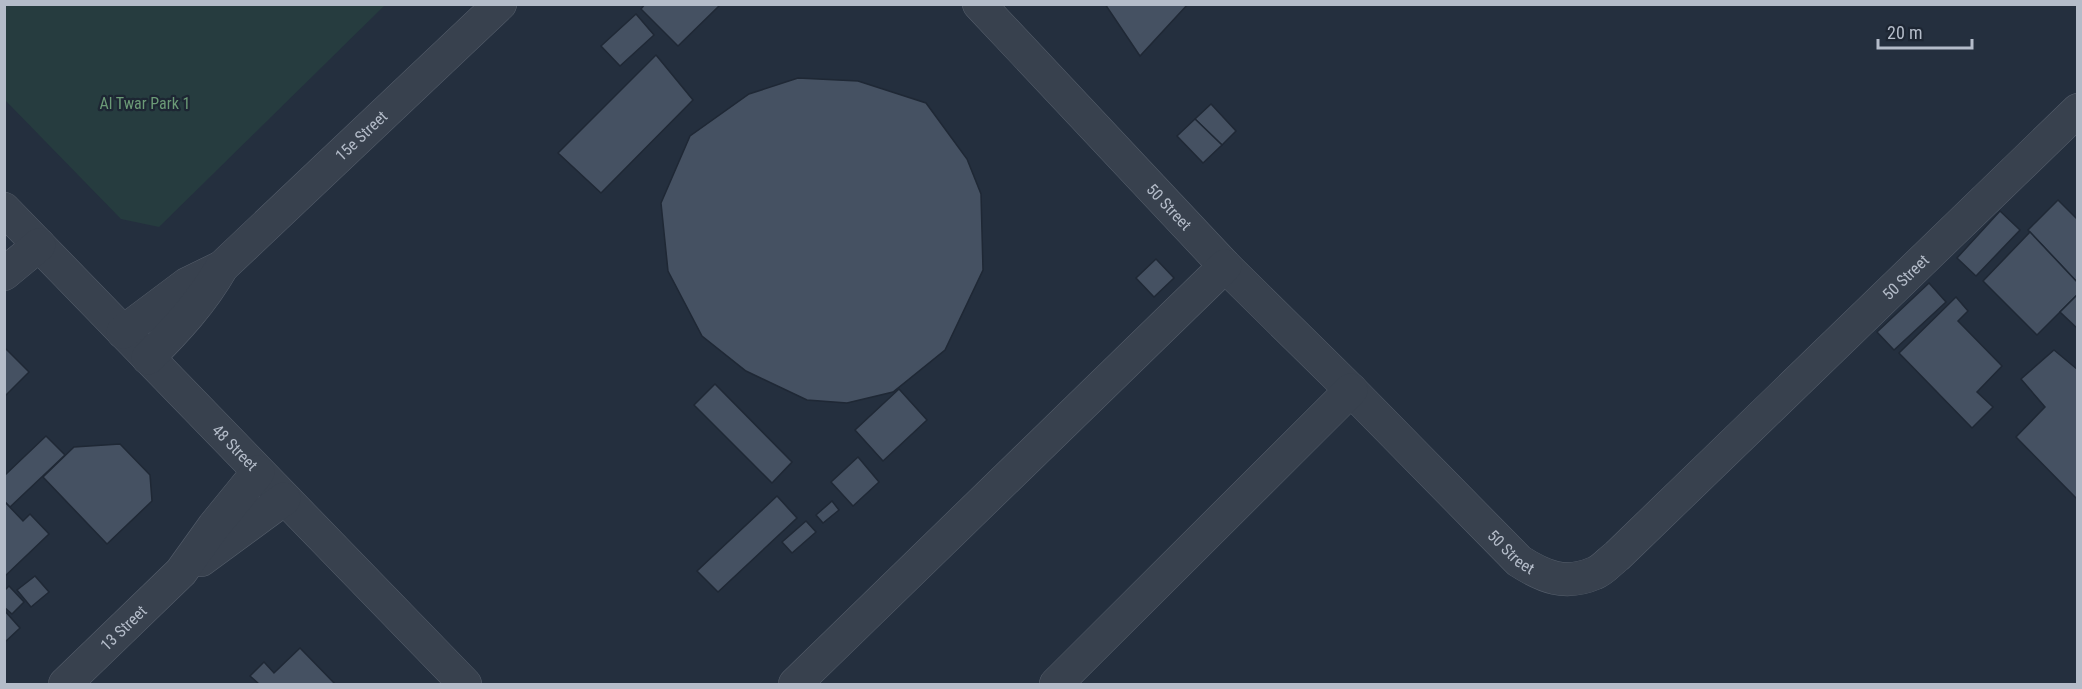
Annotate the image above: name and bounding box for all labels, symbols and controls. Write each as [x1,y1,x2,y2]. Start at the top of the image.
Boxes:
scale bar [1878,12,1972,50]
text: 20 m [1887,22,1922,43]
park label: Al Twar Park 1 [100,94,190,113]
street label: 15e Street [331,106,391,165]
street label: 50 Street [1143,179,1196,234]
street label: 50 Street [1878,250,1933,304]
street label: 48 Street [209,420,262,474]
street label: 50 Street [1484,526,1538,578]
street label: 13 Street [96,601,151,654]

